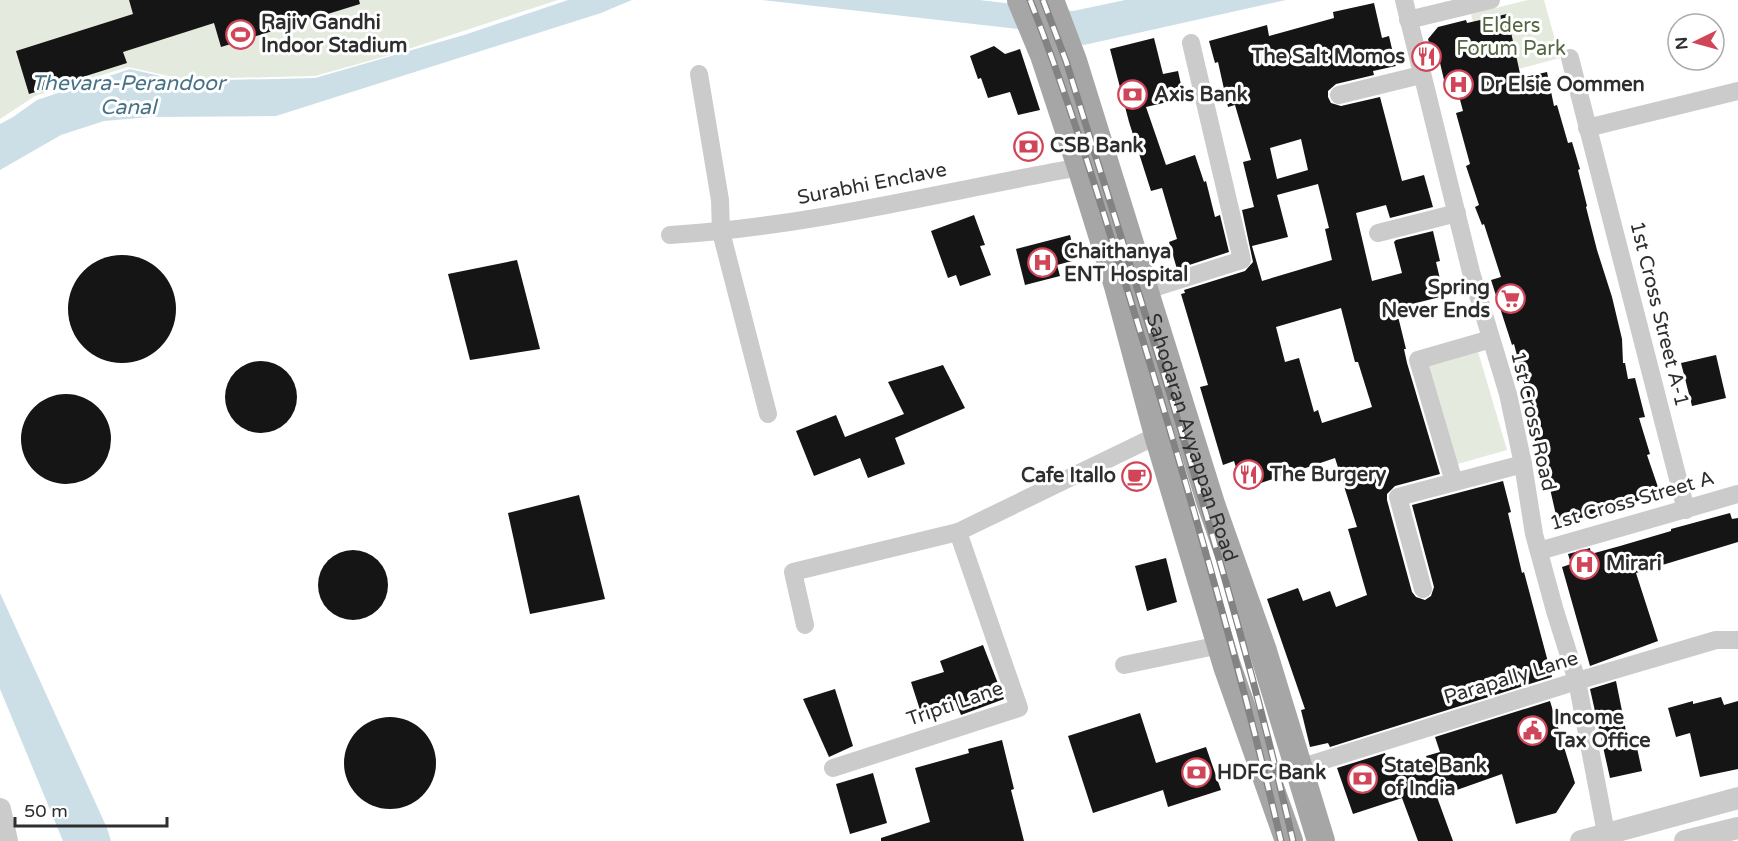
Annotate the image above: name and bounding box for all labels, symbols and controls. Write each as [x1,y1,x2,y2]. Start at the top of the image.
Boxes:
place label: Rajiv Gandhi Indoor Stadium [261,11,407,58]
north arrow [1666,12,1726,72]
park label: Elders Forum Park [1456,14,1566,61]
sports icon: Rajiv Gandhi Indoor Stadium [224,18,256,50]
text: N [1672,36,1693,50]
restaurant icon: The Salt Momos [1410,41,1442,73]
place label: The Salt Momos [1251,45,1405,69]
hospital icon: Dr Elsie Oommen [1443,69,1475,101]
water label: Thevara-Perandoor Canal [31,71,228,120]
place label: Dr Elsie Oommen [1480,73,1645,97]
bank icon: Axis Bank [1117,79,1149,111]
place label: Axis Bank [1154,83,1248,107]
bank icon: CSB Bank [1013,130,1045,162]
place label: CSB Bank [1050,134,1144,158]
street label: Surabhi Enclave [795,158,949,210]
street label: 1st Cross Street A-1 [1624,219,1694,409]
place label: Chaithanya ENT Hospital [1064,240,1188,287]
hospital icon: Chaithanya ENT Hospital [1027,247,1059,279]
place label: Spring Never Ends [1381,276,1490,323]
supermarket icon: Spring Never Ends [1495,283,1527,315]
street label: Sahodaran Ayyappan Road [1140,311,1242,565]
street label: 1st Cross Road [1505,349,1561,493]
restaurant icon: The Burgery [1233,459,1265,491]
cafe icon: Cafe Itallo [1121,460,1153,492]
place label: The Burgery [1269,463,1387,487]
place label: Cafe Itallo [1021,464,1116,488]
street label: 1st Cross Street A [1547,466,1717,536]
hospital icon: Mirari [1569,548,1601,580]
place label: Mirari [1606,552,1662,576]
street label: Parapally Lane [1441,646,1581,710]
street label: Tripti Lane [904,676,1006,732]
place label: Income Tax Office [1553,706,1651,753]
public building icon: Income Tax Office [1517,714,1549,746]
place label: State Bank of India [1384,754,1487,801]
bank icon: HDFC Bank [1180,757,1212,789]
place label: HDFC Bank [1217,761,1326,785]
bank icon: State Bank of India [1347,762,1379,794]
scale bar [15,790,166,828]
text: 50 m [24,800,68,822]

